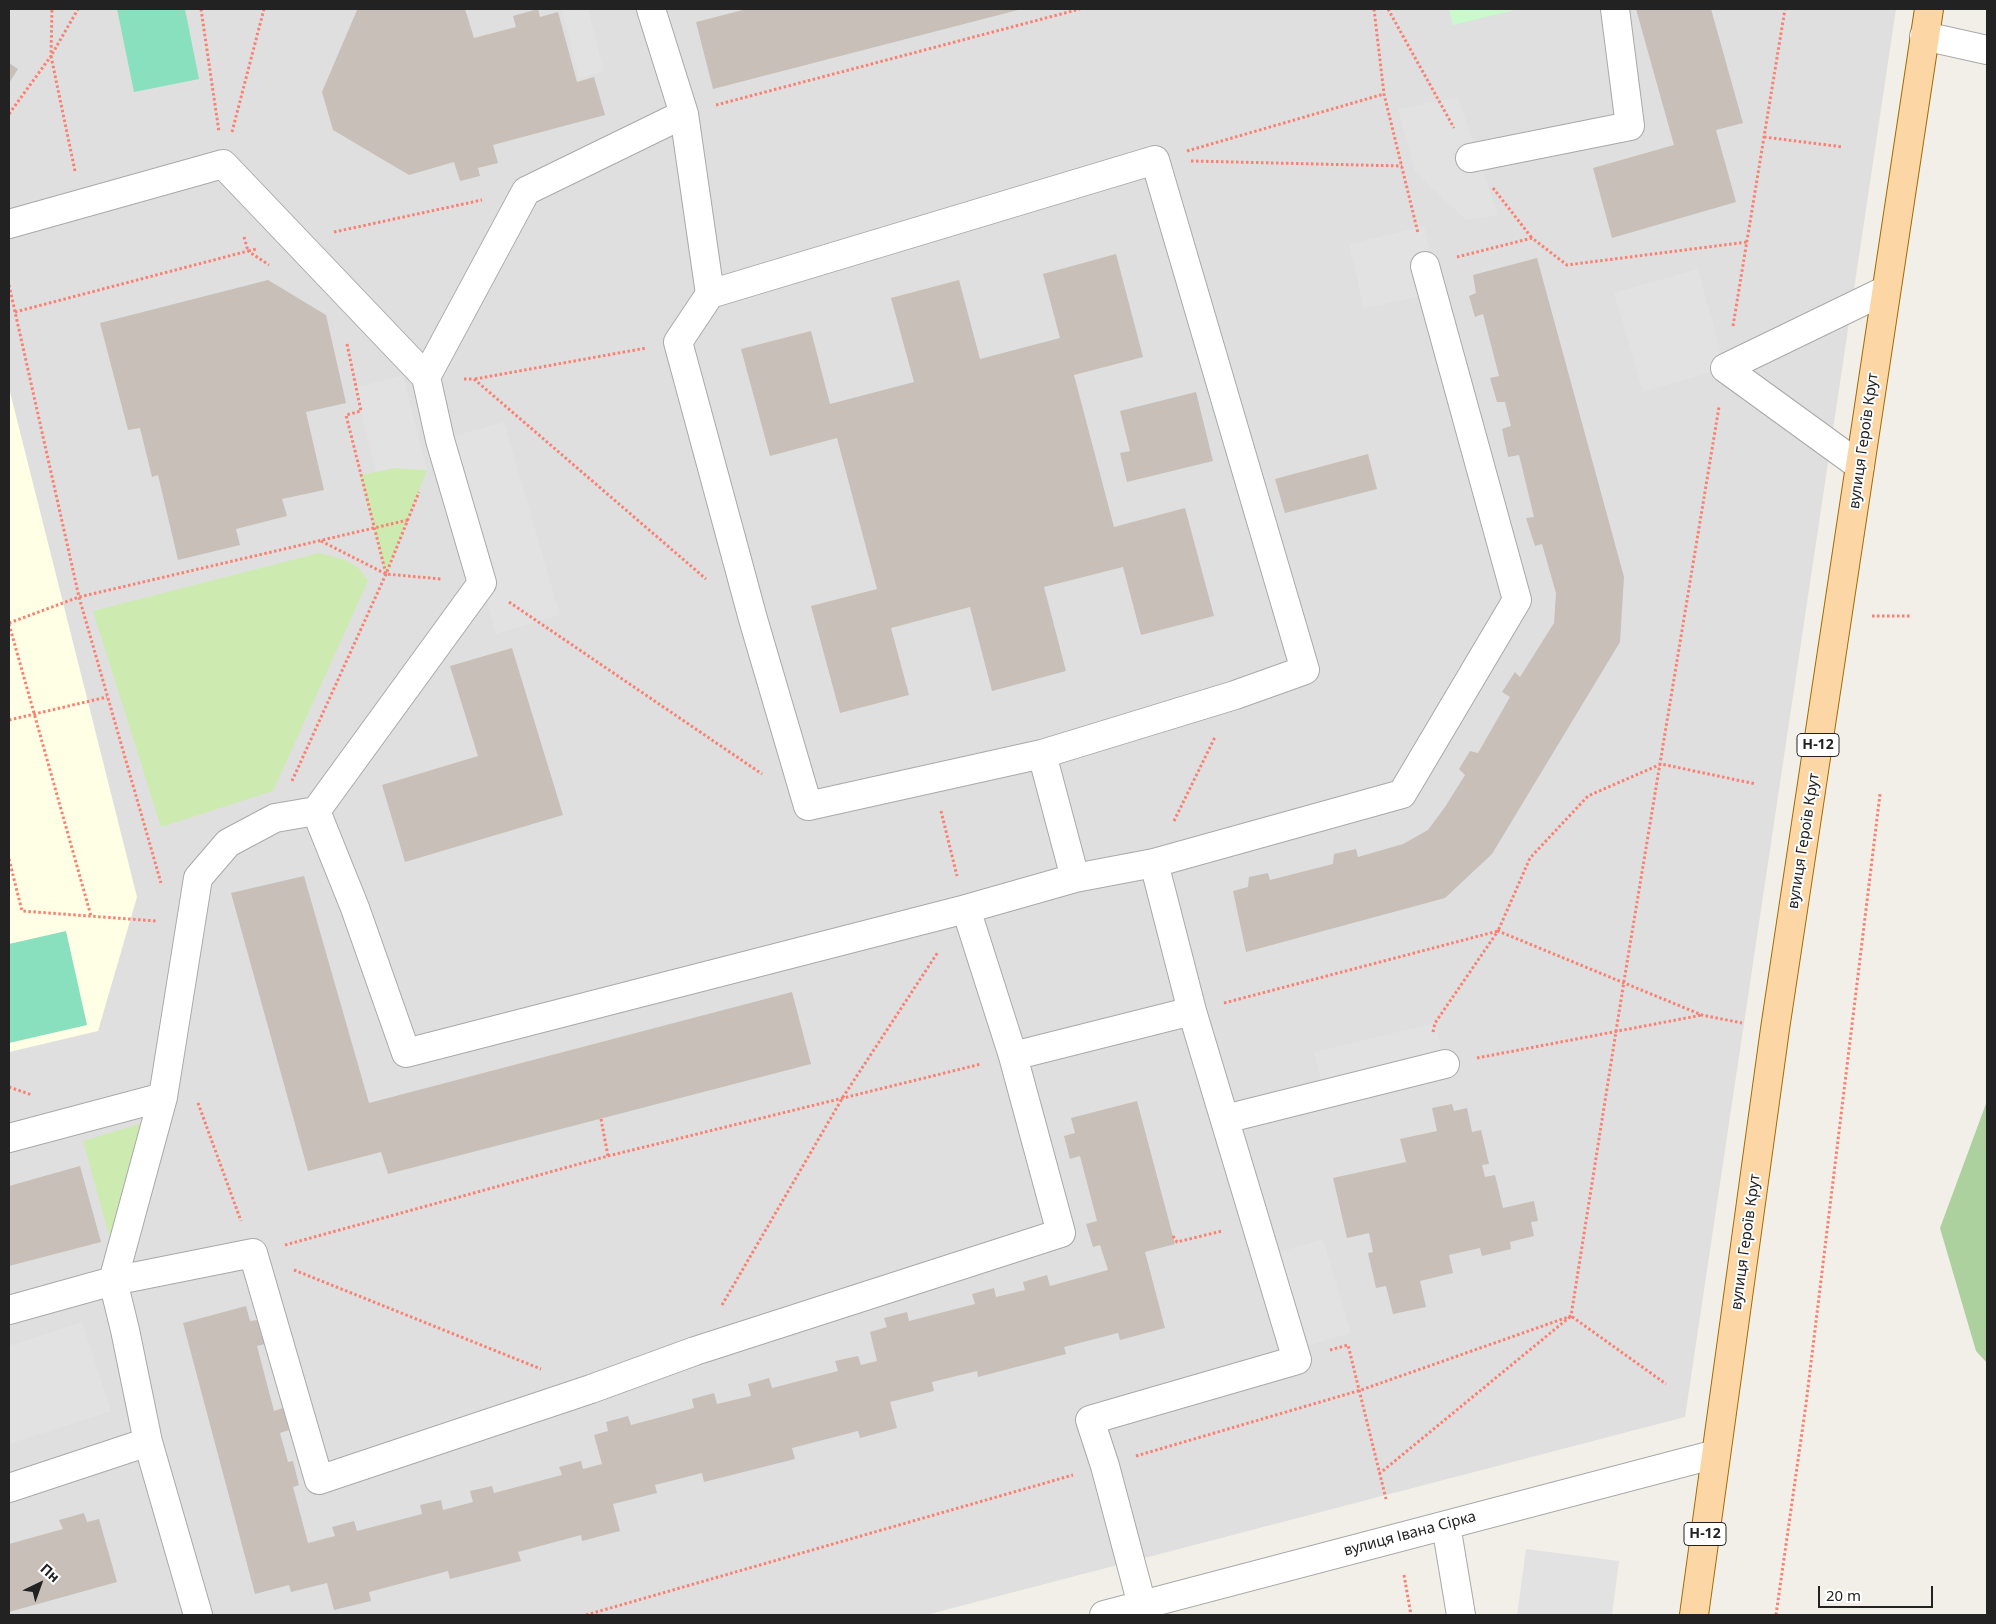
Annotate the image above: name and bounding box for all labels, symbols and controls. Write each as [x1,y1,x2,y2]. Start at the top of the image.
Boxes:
street label: вулиця Героїв Крут [1846,372,1882,510]
road number: Н-12 [1797,734,1839,756]
street label: вулиця Героїв Крут [1784,772,1824,910]
street label: вулиця Героїв Крут [1728,1173,1764,1311]
street label: вулиця Івана Сірка [1342,1508,1478,1560]
road number: Н-12 [1684,1522,1726,1546]
north arrow [15,1559,65,1609]
text: Пн [37,1559,64,1586]
scale bar [1821,1576,1936,1608]
text: 20 m [1826,1585,1861,1605]

